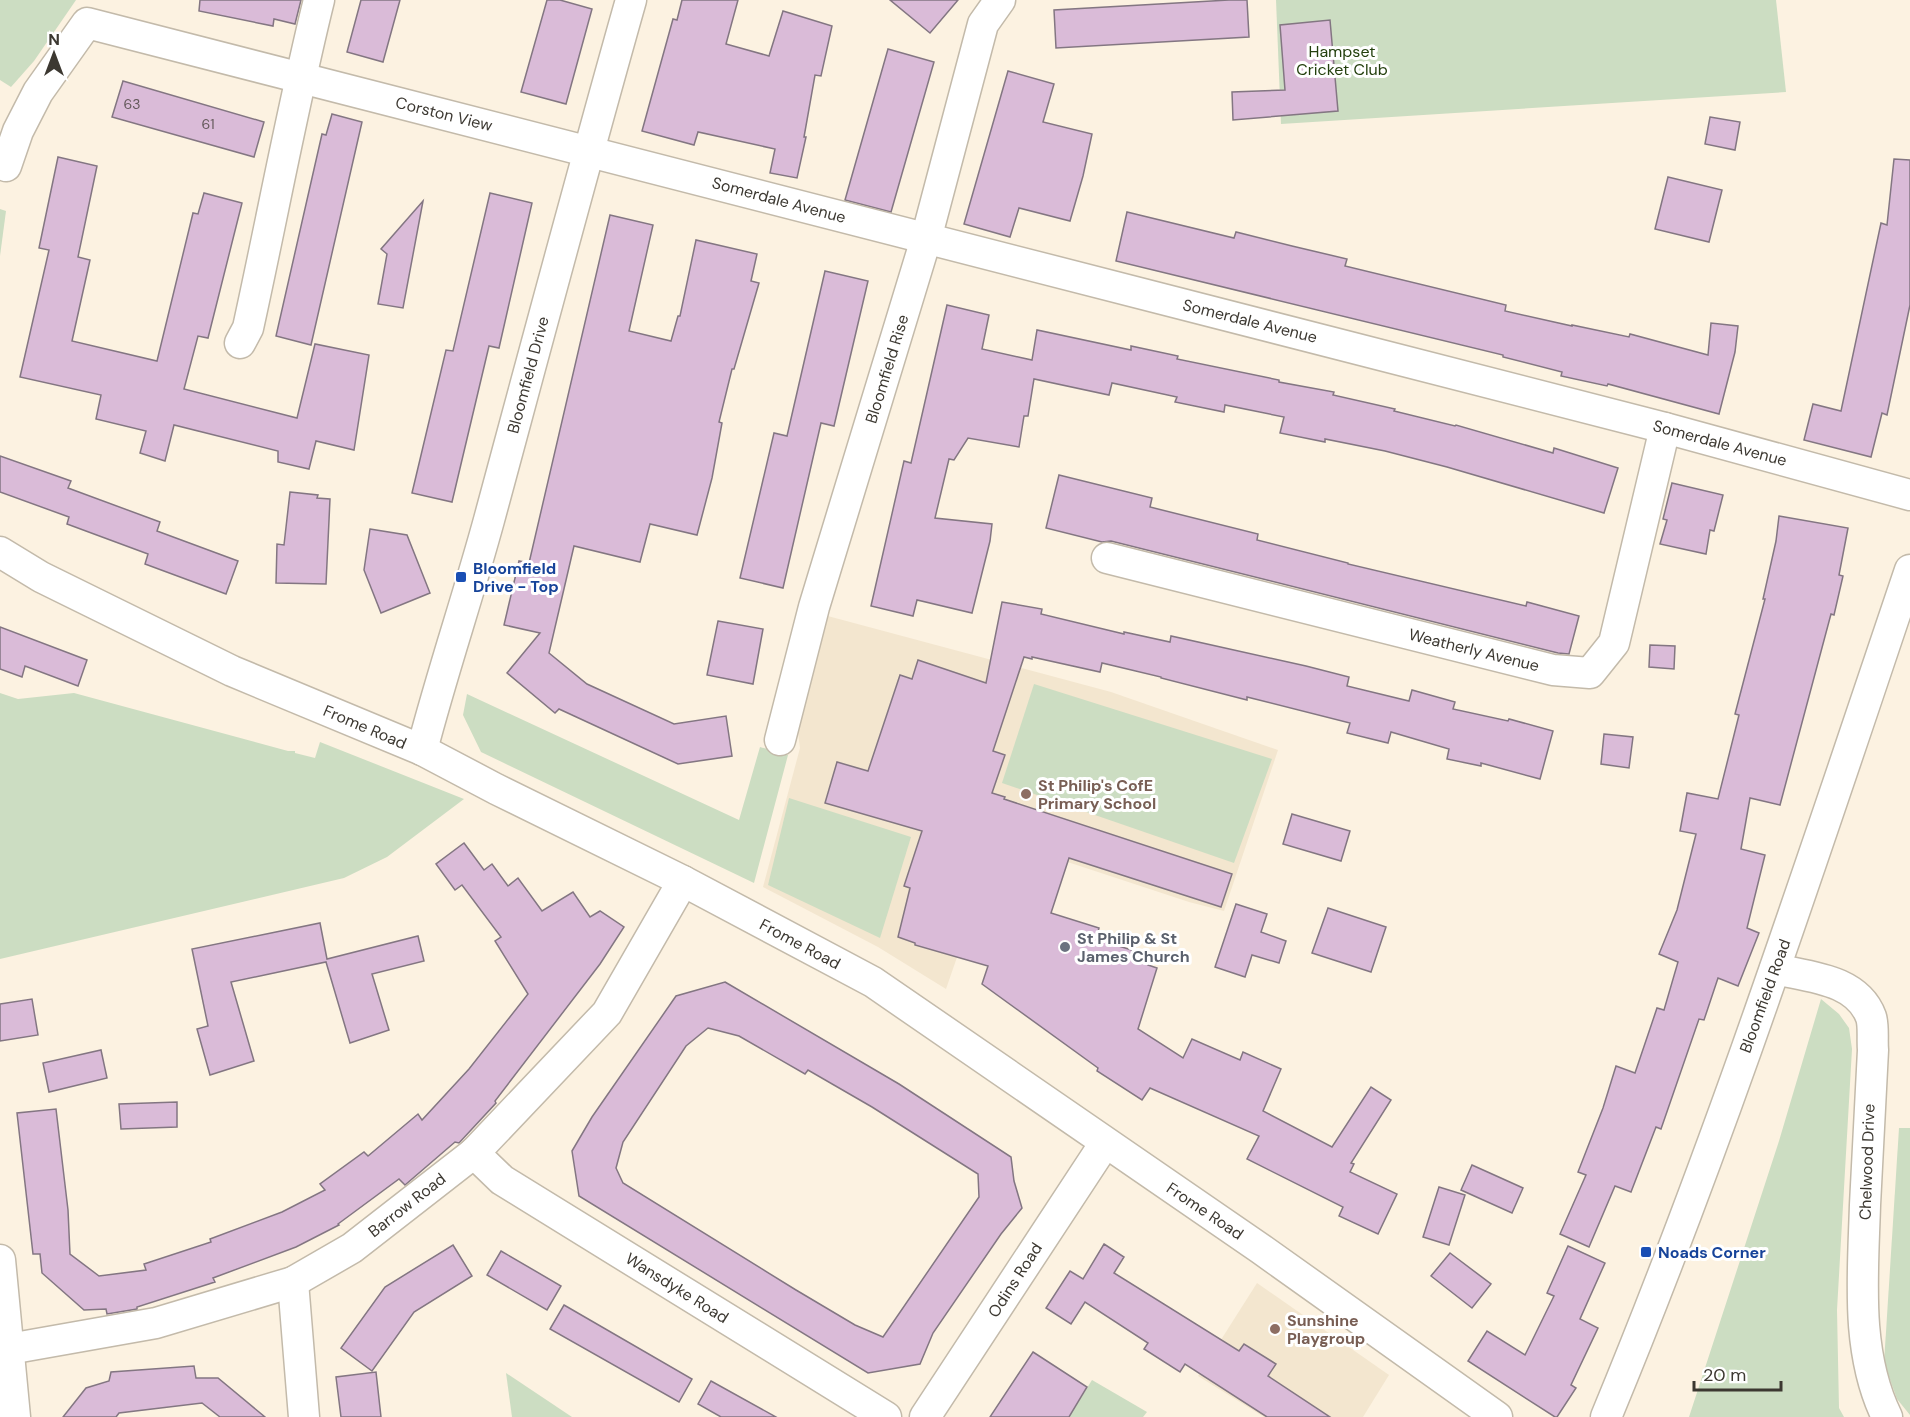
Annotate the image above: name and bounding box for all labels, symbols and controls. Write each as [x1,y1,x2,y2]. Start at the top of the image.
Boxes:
north arrow [24,24,84,84]
text: N [48,29,60,50]
park label: Hampset Cricket Club [1296,41,1388,80]
street label: Corston View [393,92,495,136]
house number: 63 [123,95,141,113]
house number: 61 [201,115,215,133]
street label: Somerdale Avenue [710,172,848,228]
street label: Somerdale Avenue [1181,294,1319,348]
street label: Bloomfield Rise [860,312,914,426]
street label: Bloomfield Drive [502,314,554,436]
street label: Somerdale Avenue [1651,415,1789,471]
place label: Bloomfield Drive - Top [473,558,559,597]
marker: Bloomfield Drive - Top [454,570,468,584]
street label: Weatherly Avenue [1407,624,1541,676]
street label: Frome Road [320,700,410,754]
place label: St Philip's CofE Primary School [1038,775,1156,814]
marker: St Philip's CofE Primary School [1019,787,1033,801]
street label: Frome Road [756,914,844,974]
place label: St Philip & St James Church [1077,928,1190,967]
street label: Bloomfield Road [1735,936,1795,1056]
marker: St Philip & St James Church [1058,940,1072,954]
street label: Chelwood Drive [1854,1103,1880,1221]
street label: Barrow Road [364,1168,450,1242]
street label: Frome Road [1162,1178,1248,1244]
street label: Odins Road [983,1239,1047,1321]
place label: Noads Corner [1658,1242,1766,1263]
marker: Noads Corner [1639,1245,1653,1259]
street label: Wansdyke Road [622,1248,732,1328]
place label: Sunshine Playgroup [1287,1310,1365,1349]
marker: Sunshine Playgroup [1268,1322,1282,1336]
scale bar [1694,1354,1781,1392]
text: 20 m [1703,1363,1746,1387]

